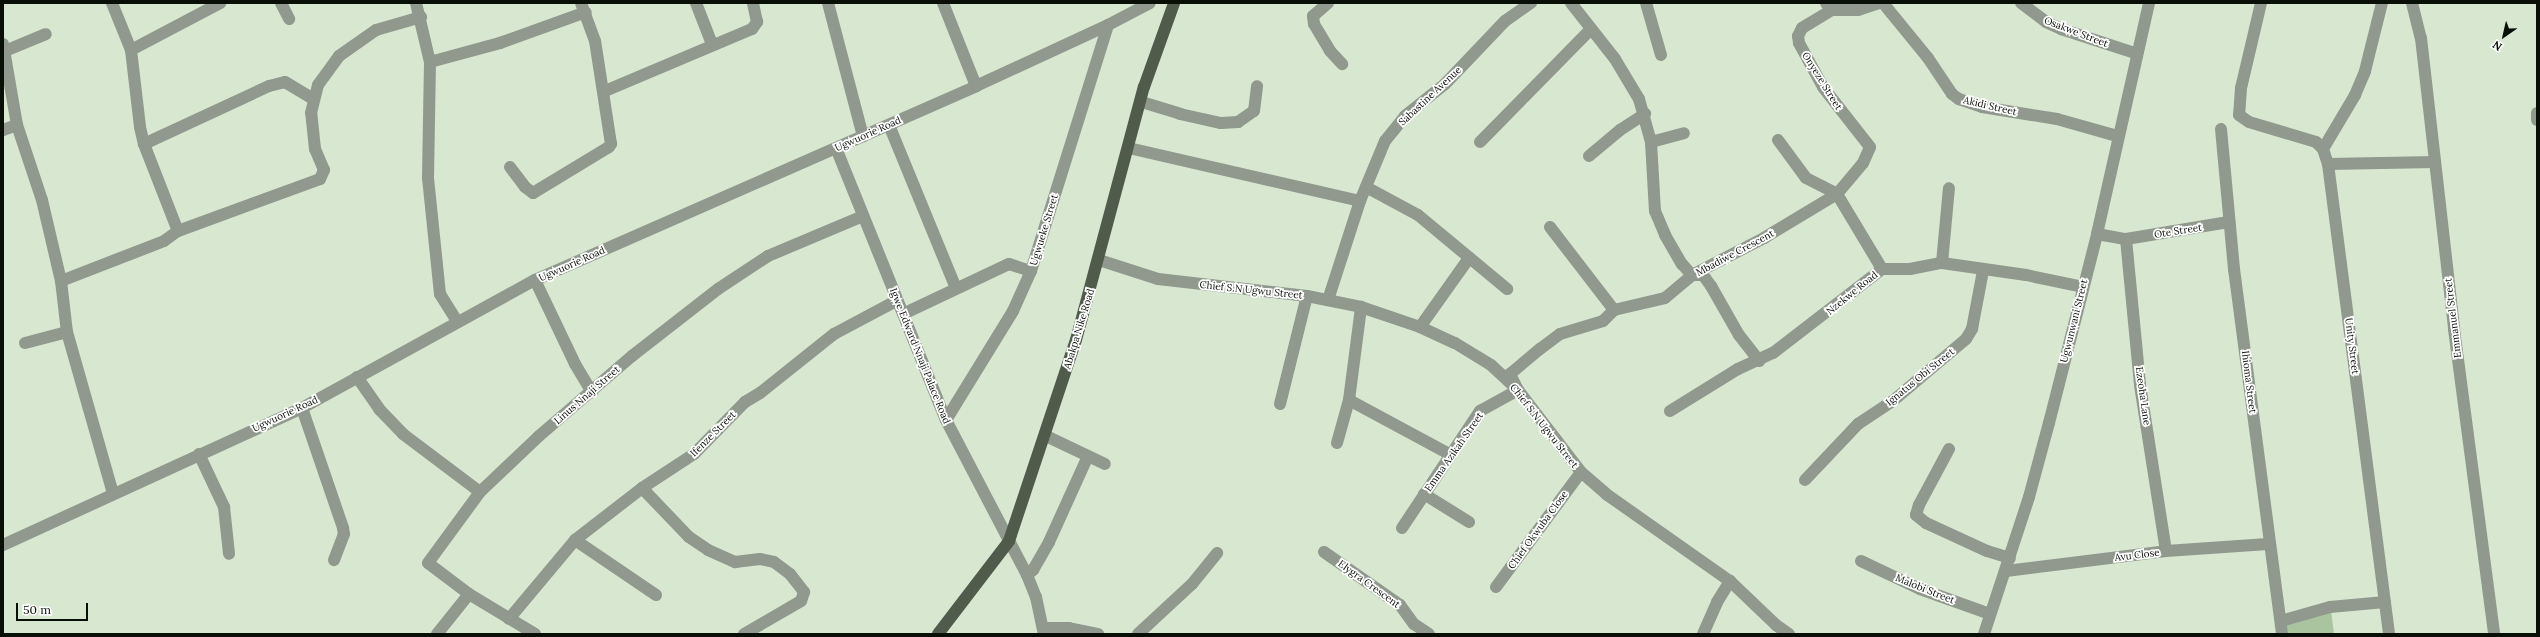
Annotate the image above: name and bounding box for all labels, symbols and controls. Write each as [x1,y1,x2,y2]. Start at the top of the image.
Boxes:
street label: Osakwe Street [2042,14,2110,50]
north arrow [2484,16,2524,56]
text: N [2490,38,2505,54]
street label: Onyeze Street [1799,50,1845,112]
street label: Sabastine Avenue [1396,64,1464,128]
street label: Akidi Street [1962,94,2018,118]
street label: Ugwuorie Road [833,114,903,154]
street label: Ugwueke Street [1027,193,1061,267]
street label: Ote Street [2153,221,2203,241]
street label: Mbadiwe Crescent [1694,227,1776,279]
street label: Ugwuorie Road [537,244,607,284]
street label: Nzekwe Road [1824,269,1880,317]
street label: Emmanuel Street [2442,277,2464,359]
street label: Ugwunwani Street [2058,278,2090,364]
street label: Chief S.N Ugwu Street [1199,279,1303,301]
street label: Igwe Edward Nnaji Palace Road [887,286,953,426]
street label: Abakpa Nike Road [1061,287,1097,371]
street label: Unity Street [2343,317,2361,375]
street label: Ignatus Obi Street [1883,346,1957,408]
street label: Ihioma Street [2239,350,2259,414]
street label: Linus Nnaji Street [552,363,622,427]
street label: Ezeoha Lane [2133,366,2153,426]
street label: Chief S.N Ugwu Street [1507,382,1581,470]
street label: Ugwuorie Road [250,394,320,434]
street label: Ifenze Street [688,409,738,459]
street label: Emma Azikah Street [1422,410,1486,494]
street label: Chief Okwuba Close [1506,489,1570,571]
street label: Avu Close [2114,546,2160,564]
street label: Elygra Crescent [1336,558,1402,610]
street label: Malobi Street [1894,572,1956,606]
scale bar [18,595,90,621]
text: 50 m [23,602,51,617]

